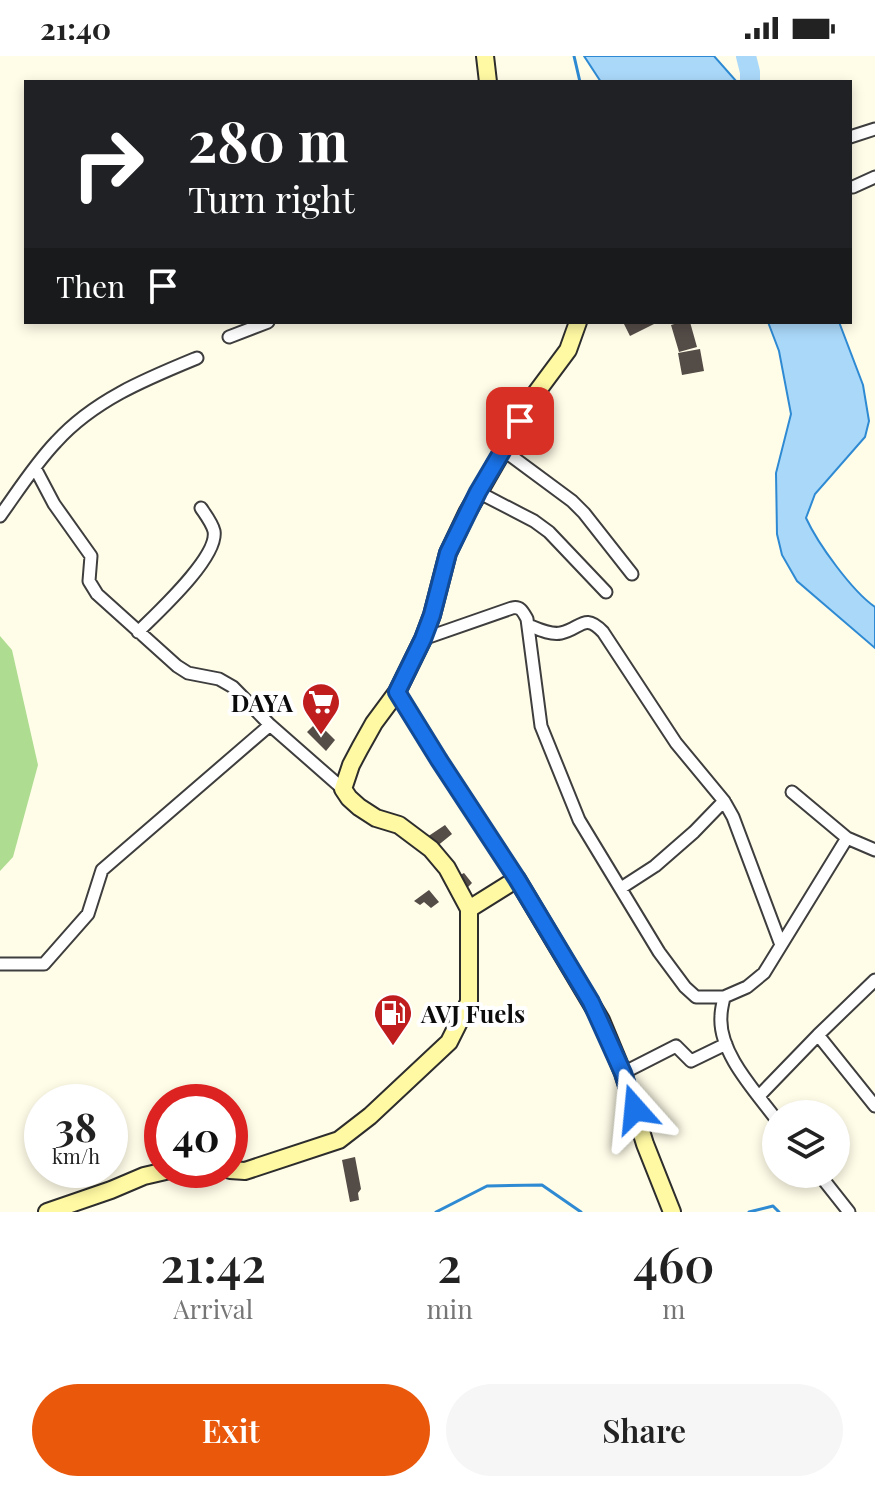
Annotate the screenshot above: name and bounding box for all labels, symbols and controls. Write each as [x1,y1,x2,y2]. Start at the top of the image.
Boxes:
text: 21:40 [40,8,111,48]
text: 280 m [188,102,349,177]
icon: right [56,112,160,216]
text: Turn right [188,174,355,222]
icon: arrive [141,264,185,308]
text: Then [56,266,125,306]
pin [486,387,554,455]
icon: arrive [498,399,542,443]
supermarket icon: DAYA [300,681,342,736]
place label: DAYA [231,686,294,718]
fuel station icon: AVJ Fuels [372,992,414,1047]
place label: AVJ Fuels [420,997,525,1029]
position arrow [593,1067,677,1151]
speed limit sign: 40 [144,1084,248,1188]
text: 38 [55,1099,97,1152]
map controls [762,1100,850,1188]
button: layers [762,1100,850,1188]
text: km/h [52,1142,100,1169]
text: 21:42 [161,1231,266,1295]
text: 2 [437,1231,462,1295]
text: 460 [633,1231,714,1295]
text: Arrival [173,1291,253,1326]
text: min [426,1291,473,1326]
text: m [662,1291,685,1326]
button: Exit [32,1384,430,1476]
button: Share [446,1384,843,1476]

